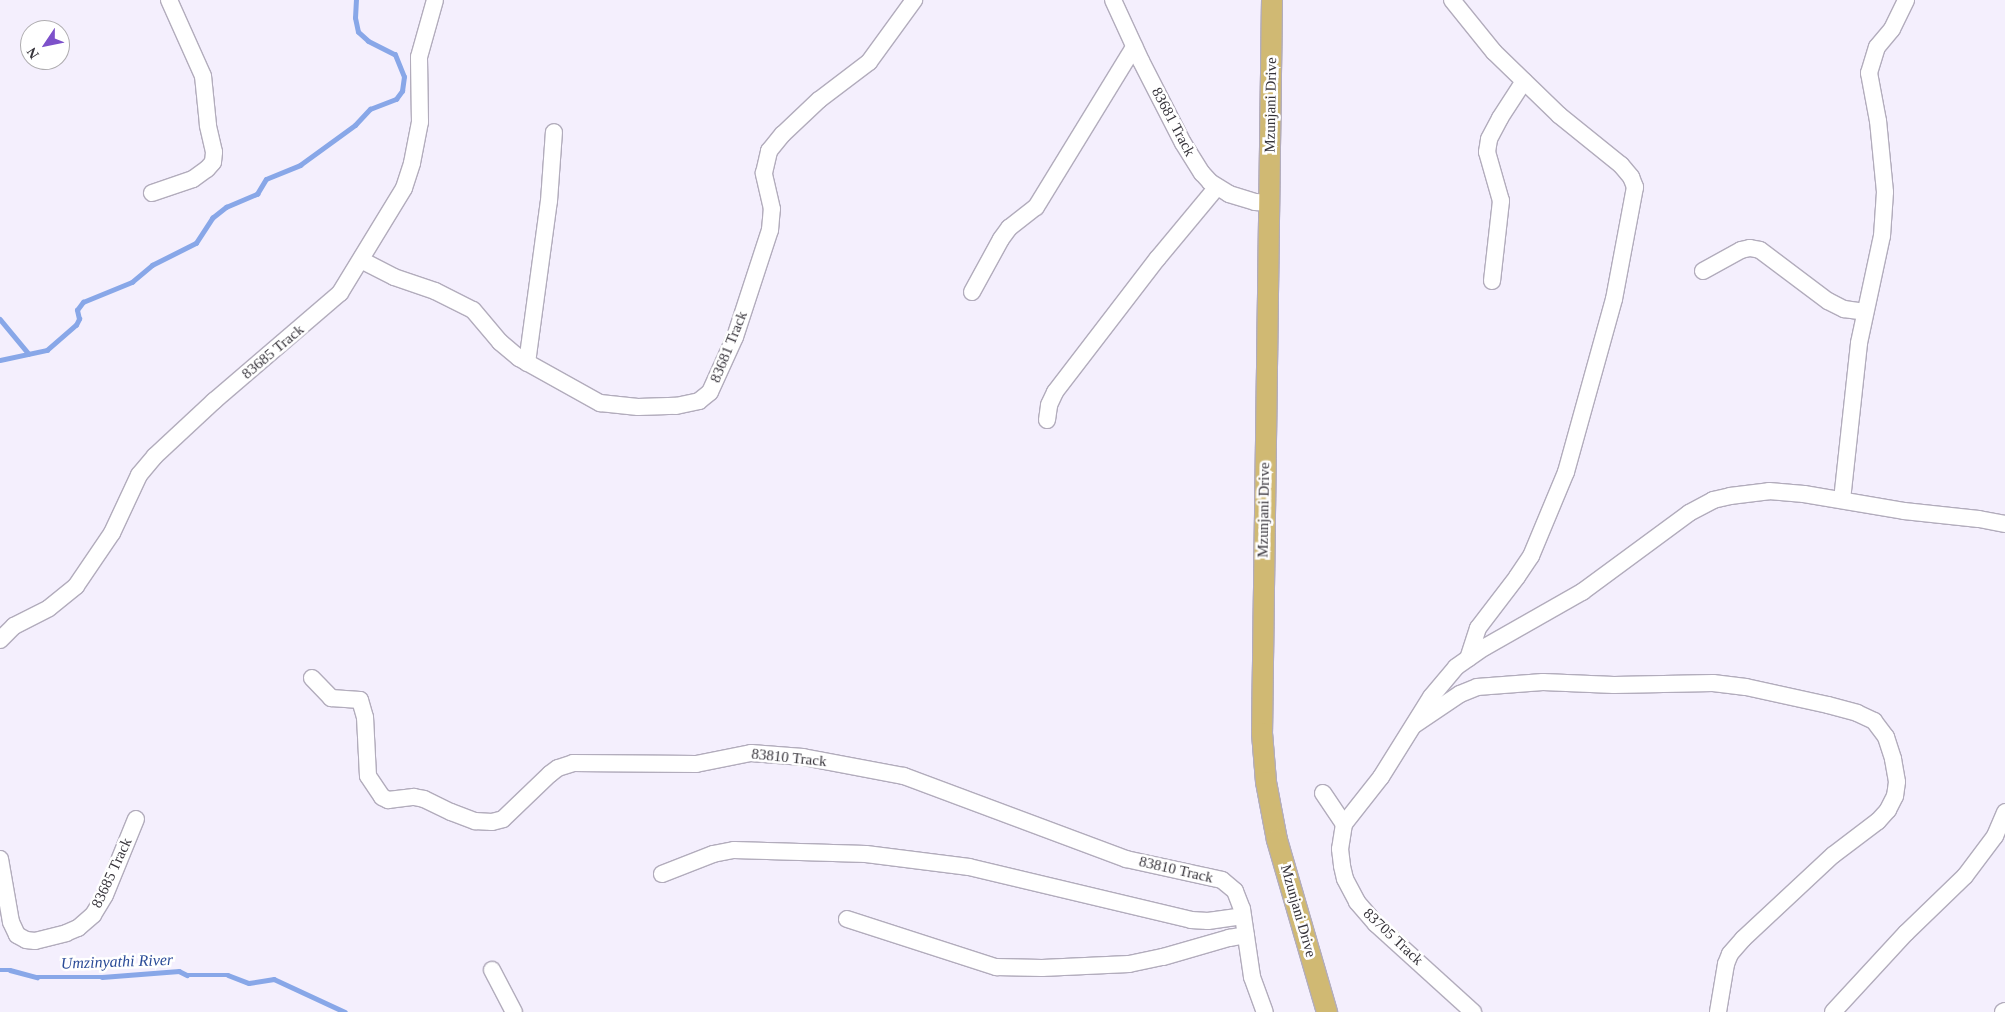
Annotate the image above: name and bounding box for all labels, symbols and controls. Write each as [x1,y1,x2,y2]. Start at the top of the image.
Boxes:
north arrow [20,20,70,70]
text: N [24,45,42,61]
street label: Mzunjani Drive [1261,57,1281,153]
street label: 83681 Track [1147,84,1199,160]
street label: 83681 Track [706,309,752,385]
street label: 83685 Track [238,321,308,383]
street label: Mzunjani Drive [1254,462,1274,558]
street label: 83810 Track [750,745,828,771]
street label: 83685 Track [88,835,136,911]
street label: 83810 Track [1137,853,1215,887]
street label: Mzunjani Drive [1276,863,1320,959]
street label: 83705 Track [1359,905,1427,969]
water label: Umzinyathi River [60,950,174,974]

